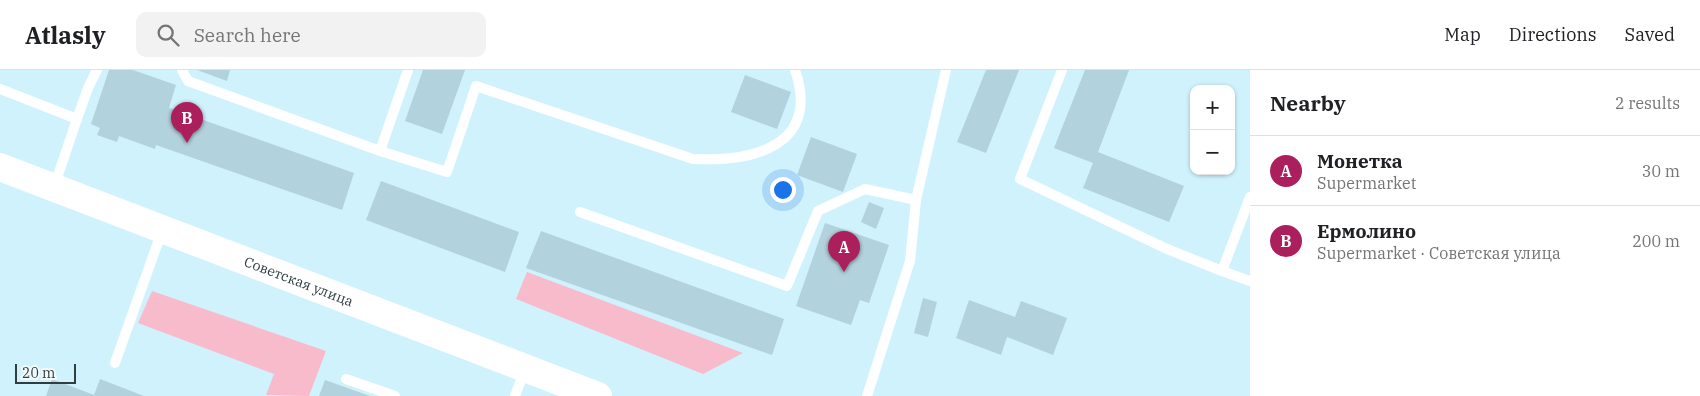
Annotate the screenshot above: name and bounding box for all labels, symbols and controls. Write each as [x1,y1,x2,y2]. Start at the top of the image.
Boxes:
search box [136,12,486,57]
text: Atlasly [25,19,106,51]
icon: search [154,21,182,49]
text: Search here [194,23,301,47]
text: Map [1444,23,1481,46]
text: Directions [1509,23,1597,46]
text: Saved [1625,23,1675,46]
map controls [1190,85,1235,175]
button: + [1190,85,1235,130]
text: Nearby [1270,89,1346,117]
text: 2 results [1615,93,1680,113]
pin: B [171,102,203,143]
button: − [1190,130,1235,175]
text: Монетка [1317,149,1403,173]
text: A [1280,161,1292,181]
text: 30 m [1642,161,1680,181]
text: Supermarket [1317,173,1416,193]
your location [770,177,796,203]
text: Ермолино [1317,219,1416,243]
pin: A [828,231,860,272]
text: B [1280,231,1292,251]
text: 200 m [1632,231,1680,251]
text: Supermarket · Советская улица [1317,243,1561,263]
street label: Советская улица [242,252,356,311]
scale bar [15,361,76,384]
text: 20 m [22,364,55,382]

